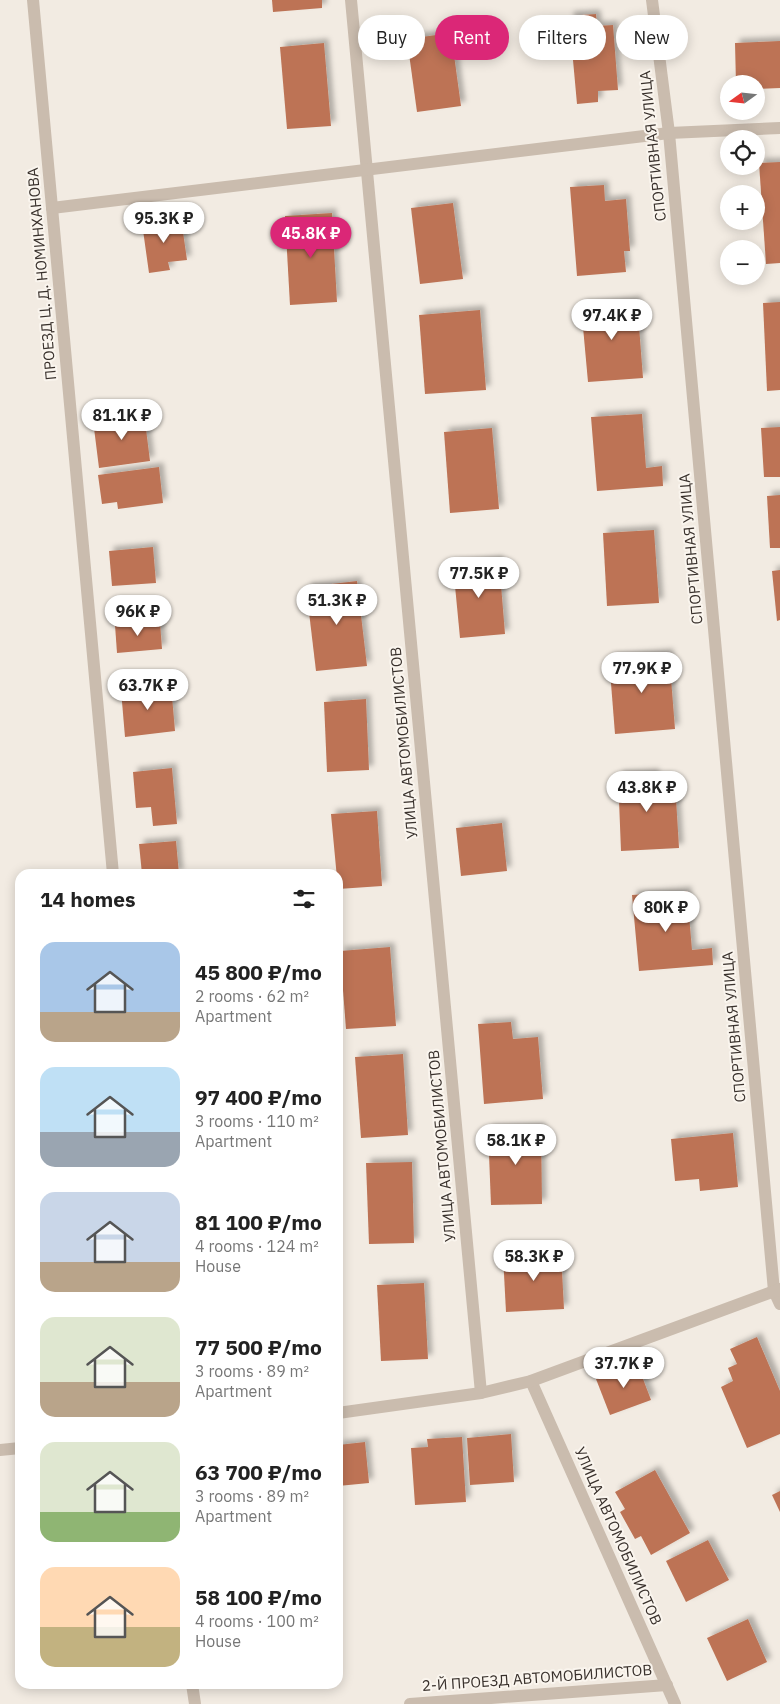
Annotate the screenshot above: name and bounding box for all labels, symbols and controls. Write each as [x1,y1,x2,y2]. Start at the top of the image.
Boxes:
chip: Buy [358,15,425,60]
chip: Rent [435,15,509,60]
chip: Filters [519,15,606,60]
chip: New [616,15,688,60]
street label: СПОРТИВНАЯ УЛИЦА [635,69,670,222]
north arrow [720,75,765,120]
map controls [720,75,765,285]
button: locate [720,130,765,175]
street label: ПРОЕЗД Ц. Д. НОМИНХАНОВА [23,167,60,381]
button: + [720,185,765,230]
pin: 95.3K ₽ [118,202,210,244]
text: 95.3K ₽ [134,208,194,228]
pin: 45.8K ₽ [265,216,357,259]
text: 45.8K ₽ [281,223,341,243]
button: − [720,240,765,285]
pin: 97.4K ₽ [566,298,658,341]
text: 97.4K ₽ [582,305,642,325]
pin: 81.1K ₽ [76,398,168,441]
text: 81.1K ₽ [92,405,152,425]
street label: СПОРТИВНАЯ УЛИЦА [674,472,707,625]
pin: 77.5K ₽ [433,556,525,599]
text: 77.5K ₽ [449,563,509,583]
pin: 51.3K ₽ [291,584,383,626]
text: 51.3K ₽ [307,590,367,610]
pin: 96K ₽ [103,594,173,637]
text: 96K ₽ [116,601,160,621]
street label: УЛИЦА АВТОМОБИЛИСТОВ [386,646,421,840]
pin: 77.9K ₽ [596,652,688,694]
text: 77.9K ₽ [612,658,672,678]
pin: 63.7K ₽ [102,668,194,711]
text: 63.7K ₽ [118,675,178,695]
pin: 43.8K ₽ [601,770,693,813]
text: 43.8K ₽ [617,777,677,797]
text: 14 homes [40,885,136,913]
icon: filters [290,885,318,913]
pin: 80K ₽ [631,890,701,933]
text: 80K ₽ [644,897,688,917]
street label: СПОРТИВНАЯ УЛИЦА [717,950,750,1103]
text: 45 800 ₽/mo [195,958,322,986]
icon: home [80,962,140,1022]
text: 2 rooms · 62 m² [195,986,309,1006]
text: Apartment [195,1006,272,1026]
street label: УЛИЦА АВТОМОБИЛИСТОВ [424,1049,459,1243]
text: 97 400 ₽/mo [195,1083,322,1111]
icon: home [80,1087,140,1147]
text: 3 rooms · 110 m² [195,1111,319,1131]
pin: 58.1K ₽ [470,1124,562,1166]
text: 58.1K ₽ [486,1130,546,1150]
text: Apartment [195,1131,272,1151]
text: 81 100 ₽/mo [195,1208,322,1236]
icon: home [80,1212,140,1272]
text: 4 rooms · 124 m² [195,1236,319,1256]
pin: 58.3K ₽ [488,1240,580,1282]
text: 58.3K ₽ [504,1246,564,1266]
text: House [195,1256,241,1276]
text: 77 500 ₽/mo [195,1333,322,1361]
icon: home [80,1337,140,1397]
pin: 37.7K ₽ [578,1346,670,1389]
text: 37.7K ₽ [594,1353,654,1373]
text: 3 rooms · 89 m² [195,1361,309,1381]
text: Apartment [195,1381,272,1401]
street label: УЛИЦА АВТОМОБИЛИСТОВ [571,1444,666,1628]
text: 63 700 ₽/mo [195,1458,322,1486]
icon: home [80,1462,140,1522]
text: 3 rooms · 89 m² [195,1486,309,1506]
text: Apartment [195,1506,272,1526]
text: 58 100 ₽/mo [195,1583,322,1611]
icon: home [80,1587,140,1647]
text: 4 rooms · 100 m² [195,1611,319,1631]
text: House [195,1631,241,1651]
street label: 2-Й ПРОЕЗД АВТОМОБИЛИСТОВ [421,1660,653,1695]

